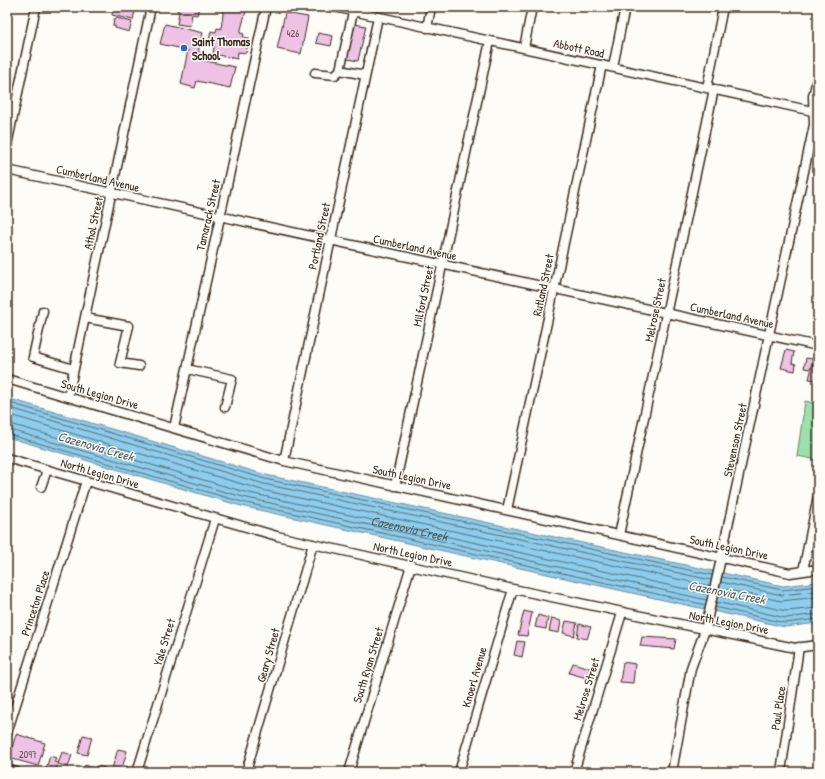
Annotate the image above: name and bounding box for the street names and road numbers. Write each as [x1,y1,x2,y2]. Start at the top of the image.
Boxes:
street label: Abbott Road [552,34,606,62]
street label: Cumberland Avenue [55,160,142,196]
street label: Tamarack Street [192,177,225,252]
street label: Athol Street [79,194,107,251]
street label: Portland Street [304,200,335,271]
street label: Cumberland Avenue [372,230,459,264]
street label: Rutland Street [528,252,558,318]
street label: Milford Street [408,263,438,328]
street label: Melrose Street [640,276,670,343]
street label: Cumberland Avenue [689,298,776,332]
street label: South Legion Drive [59,375,141,413]
street label: Stevenson Street [719,401,751,478]
street label: North Legion Drive [59,454,141,492]
street label: South Legion Drive [371,460,453,494]
street label: South Legion Drive [688,530,770,564]
street label: North Legion Drive [372,537,454,571]
street label: Princeton Place [16,568,54,638]
street label: North Legion Drive [688,606,770,638]
street label: Yale Street [149,615,179,668]
street label: South Ryan Street [348,624,388,705]
street label: Geary Street [252,625,284,684]
street label: Knoerl Avenue [457,644,491,709]
street label: Melrose Street [568,655,604,722]
street label: Paul Place [766,685,790,731]

